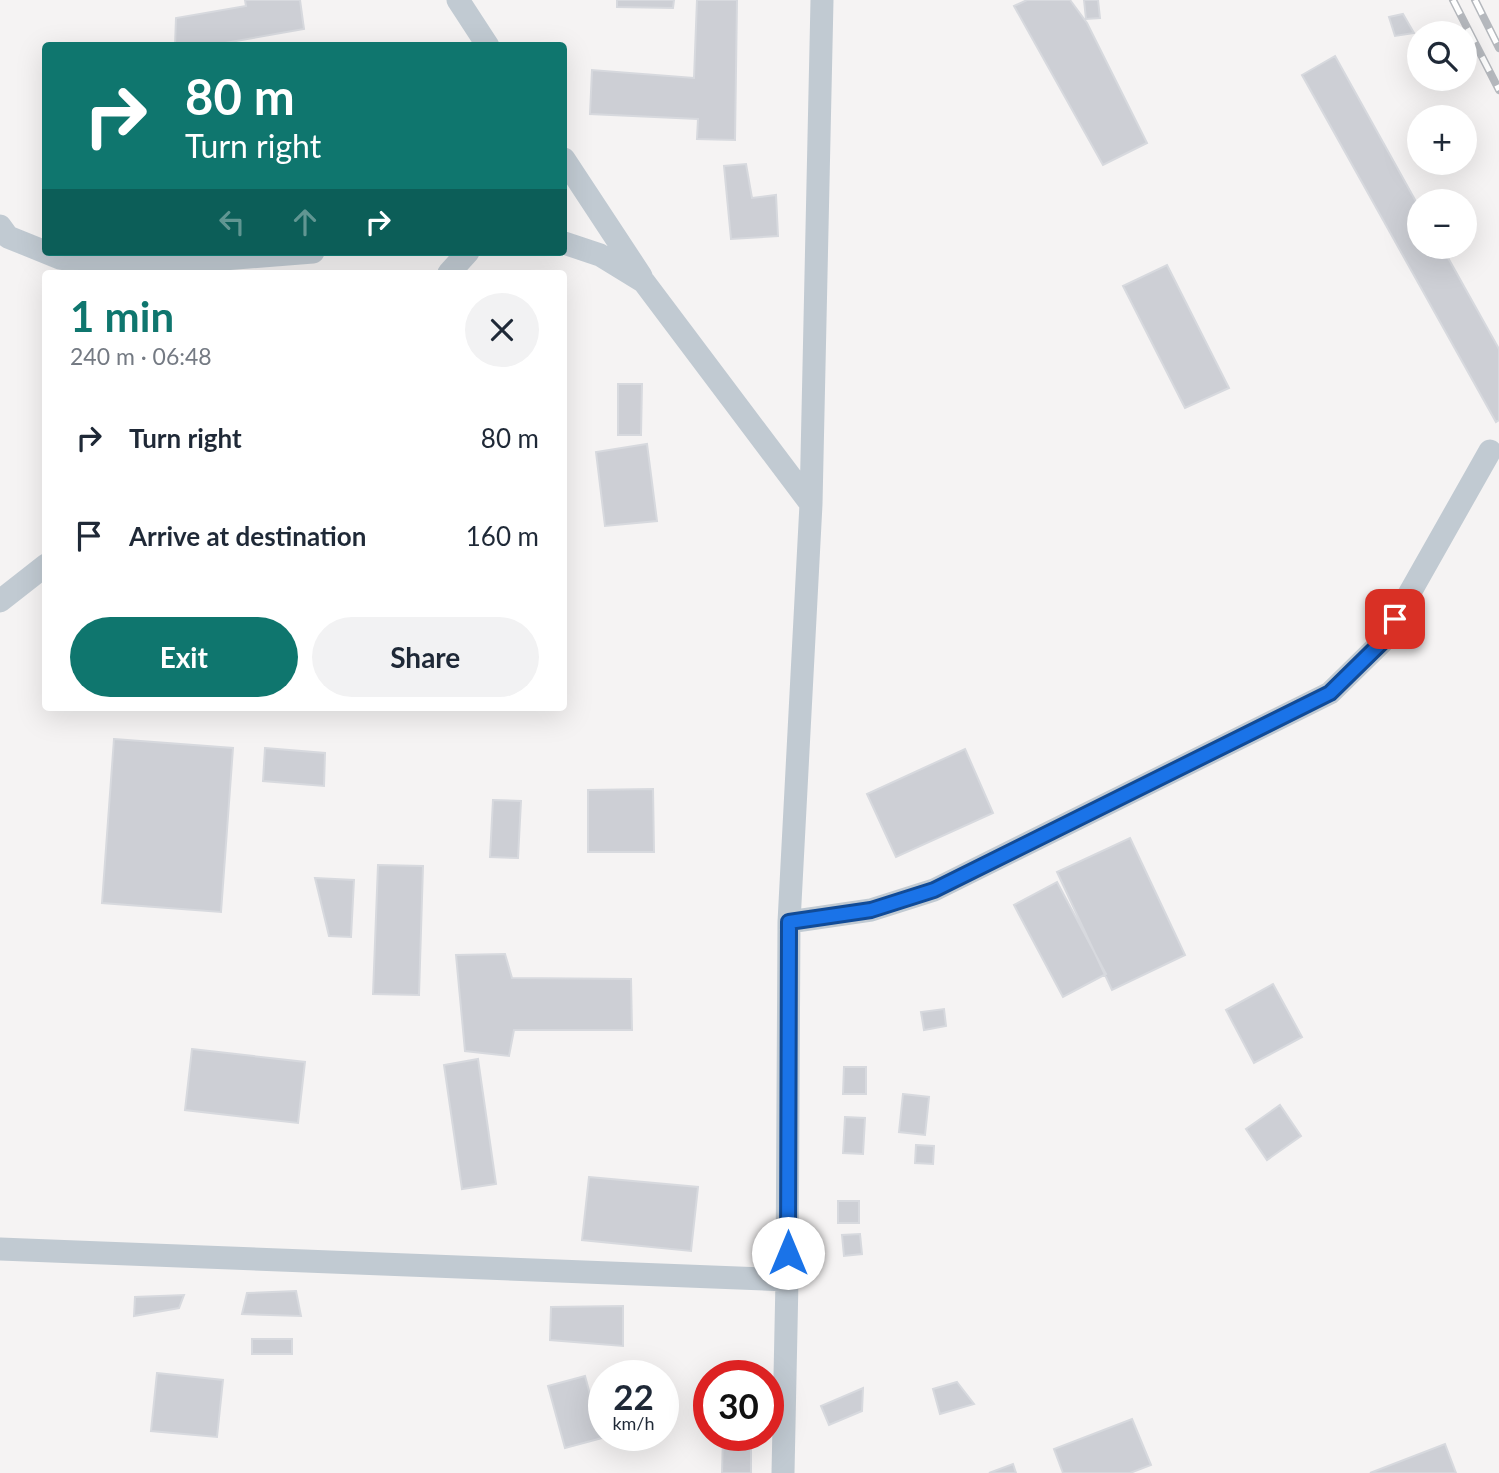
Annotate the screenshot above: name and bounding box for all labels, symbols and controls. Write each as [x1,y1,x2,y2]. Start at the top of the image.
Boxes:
map controls [1407,21,1477,259]
button: search [1407,21,1477,91]
text: 80 m [185,67,295,125]
icon: right [70,70,161,161]
button: + [1407,105,1477,175]
text: Turn right [185,126,321,165]
button: − [1407,189,1477,259]
icon: left [213,203,251,241]
icon: ahead [286,203,324,241]
icon: right [359,203,397,241]
text: 1 min [70,291,174,341]
button: close [465,293,539,367]
text: 240 m · 06:48 [70,342,212,370]
icon: right [70,419,108,457]
text: Turn right [129,422,242,454]
text: 80 m [481,422,539,454]
icon: arrive [70,517,108,555]
text: Arrive at destination [129,520,366,552]
text: 160 m [466,520,539,552]
pin [1365,589,1425,649]
icon: arrive [1376,600,1414,638]
button: Exit [70,617,298,697]
button: Share [312,617,539,697]
position arrow [751,1216,825,1290]
speed limit sign: 30 [693,1360,784,1451]
text: 22 [613,1375,654,1417]
text: km/h [612,1412,655,1434]

